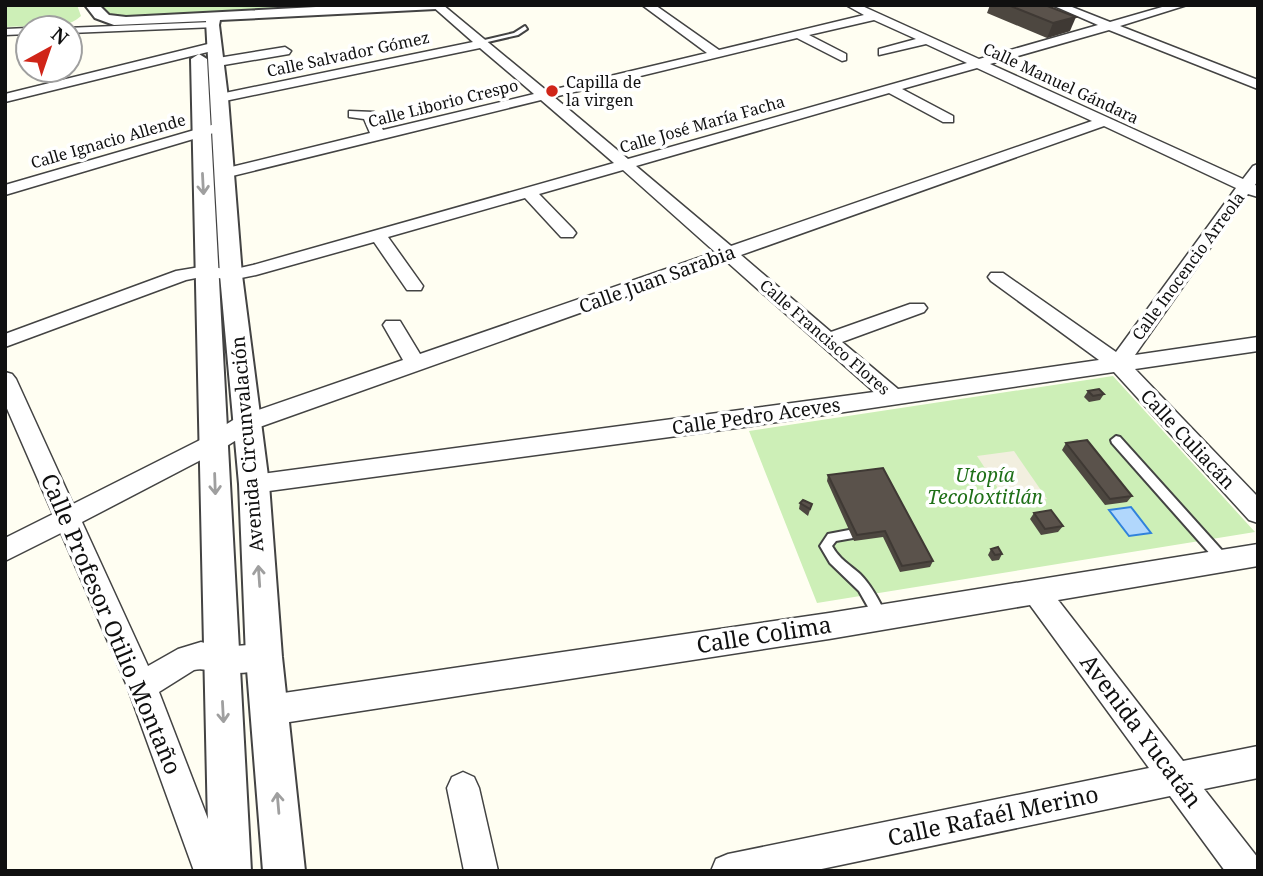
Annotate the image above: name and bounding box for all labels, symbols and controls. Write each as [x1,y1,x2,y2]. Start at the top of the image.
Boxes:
north arrow [14,14,84,84]
text: N [46,21,74,51]
street label: Calle Salvador Gómez [265,26,431,82]
street label: Calle Manuel Gándara [980,37,1142,129]
place label: Capilla de la virgen [566,71,641,111]
street label: Calle Liborio Crespo [366,74,520,132]
marker: Capilla de la virgen [544,83,560,99]
street label: Calle José María Facha [617,90,787,158]
street label: Calle Ignacio Allende [28,108,188,174]
one-way arrow [197,172,210,195]
street label: Calle Inocencio Arreola [1127,187,1249,345]
street label: Calle Juan Sarabia [575,239,739,319]
street label: Calle Francisco Flores [755,274,895,400]
street label: Avenida Circunvalación [225,335,269,553]
street label: Calle Culiacán [1135,383,1241,495]
street label: Calle Pedro Aceves [670,391,842,441]
park label: Utopía Tecoloxtitlán [927,462,1043,510]
street label: Calle Profesor Otilio Montaño [34,468,190,779]
one-way arrow [209,473,222,496]
one-way arrow [253,565,266,588]
street label: Calle Colima [694,608,834,660]
street label: Avenida Yucatán [1073,647,1210,814]
one-way arrow [216,700,229,723]
street label: Calle Rafaél Merino [884,777,1101,853]
one-way arrow [271,792,284,815]

